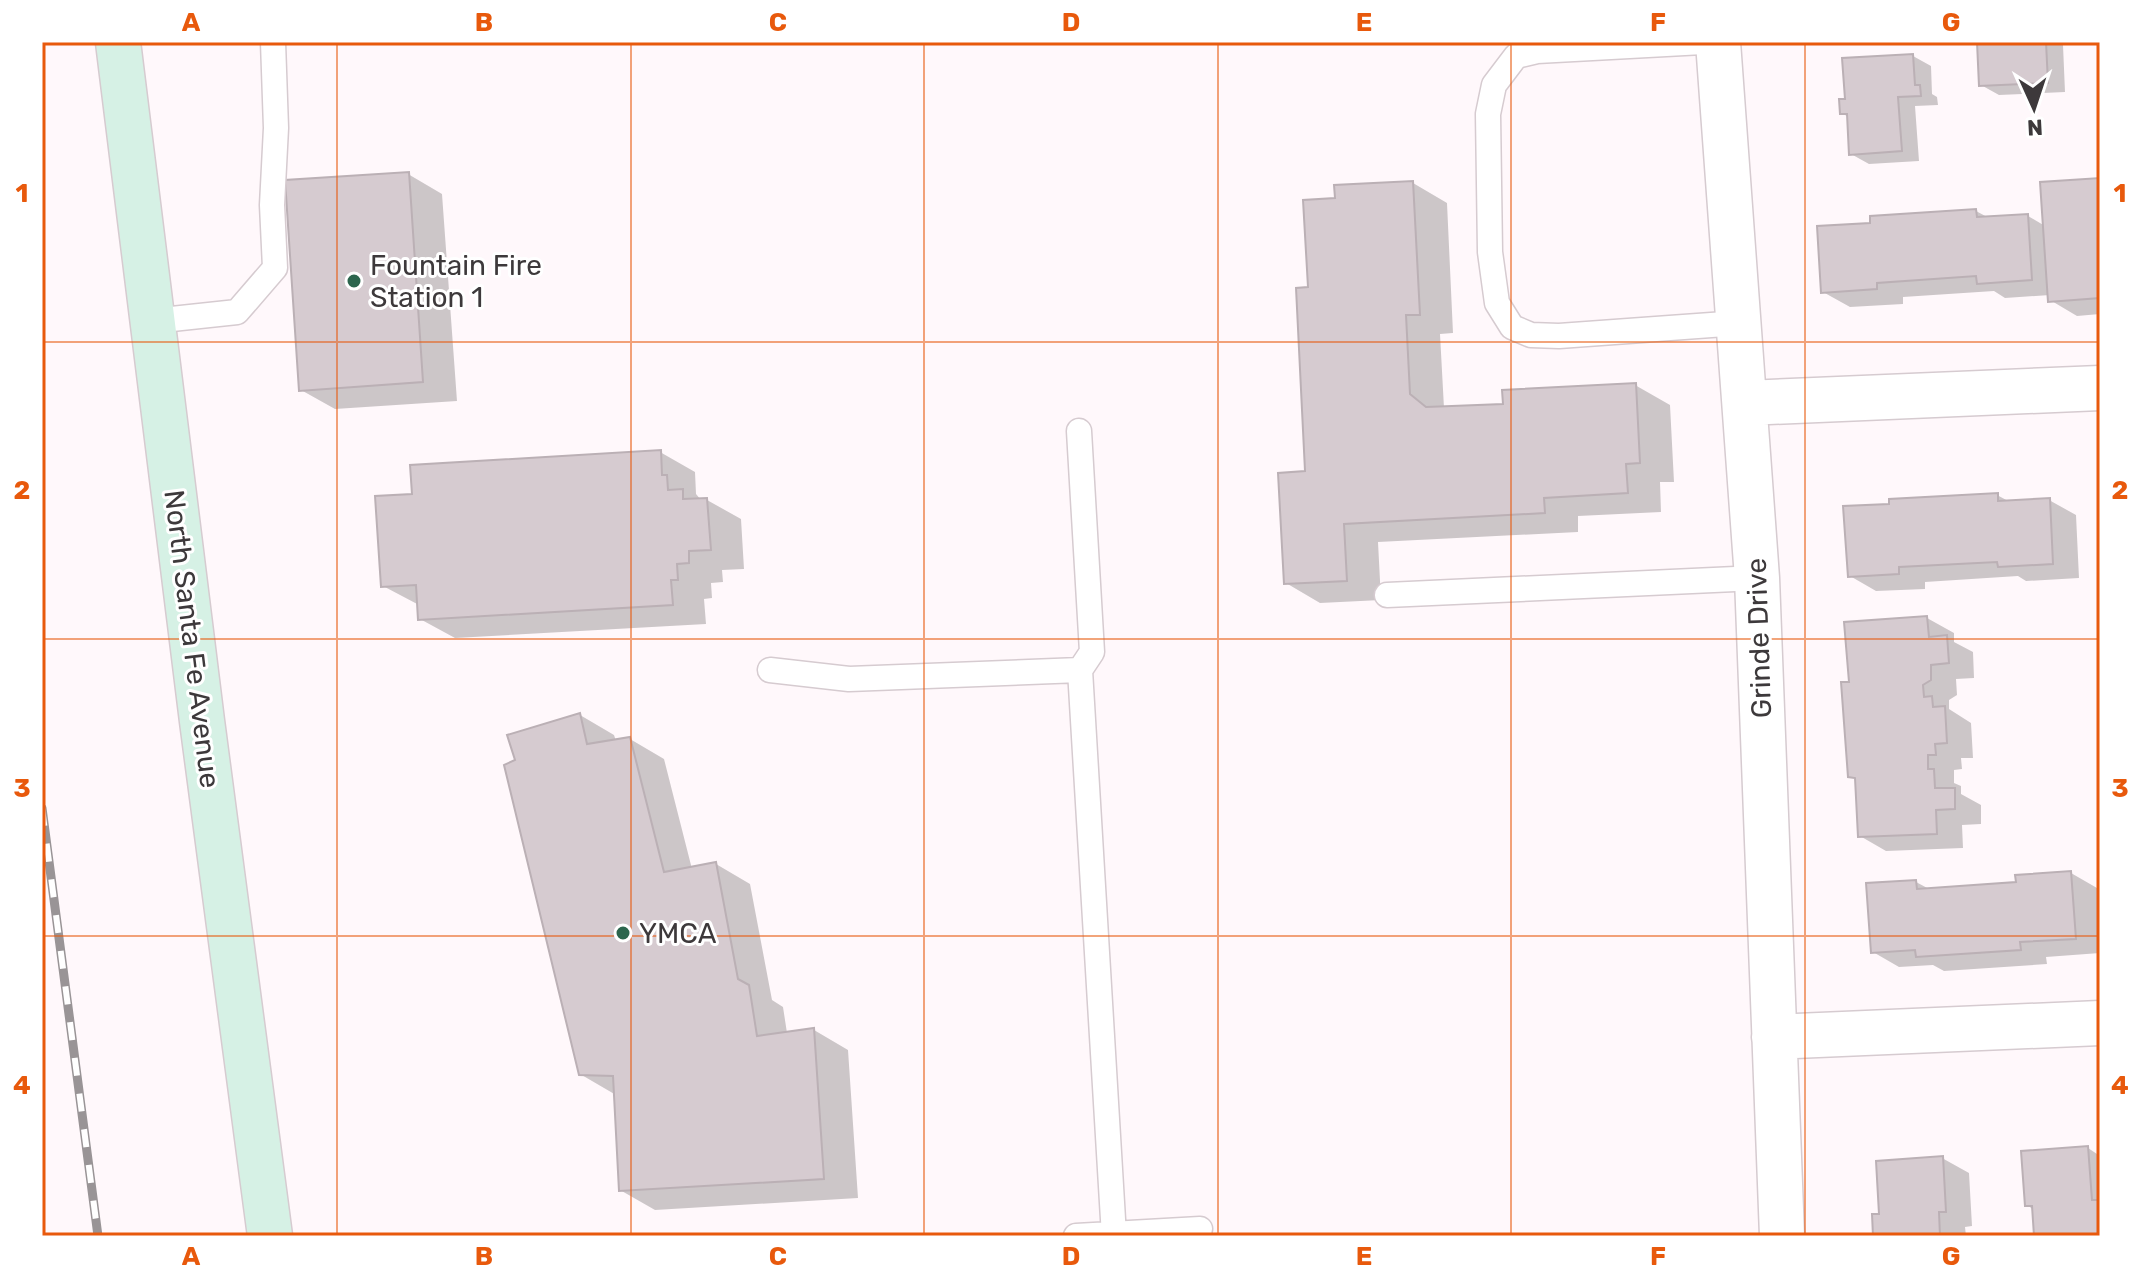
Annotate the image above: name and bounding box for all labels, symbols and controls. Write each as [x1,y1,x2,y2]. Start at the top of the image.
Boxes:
text: A [182,7,201,38]
text: B [475,7,493,38]
text: C [769,7,787,38]
text: D [1062,7,1080,38]
text: E [1356,7,1372,38]
text: F [1650,7,1666,38]
text: G [1942,7,1960,38]
north arrow [1994,68,2074,148]
text: N [2026,114,2044,141]
text: 1 [16,178,28,209]
text: 1 [2114,178,2126,209]
place label: Fountain Fire Station 1 [370,249,542,314]
marker: Fountain Fire Station 1 [345,272,363,290]
text: 2 [14,475,30,506]
text: 2 [2112,475,2128,506]
street label: North Santa Fe Avenue [157,488,227,790]
street label: Grinde Drive [1740,557,1778,719]
text: 3 [13,773,31,804]
text: 3 [2111,773,2129,804]
place label: YMCA [639,917,717,950]
marker: YMCA [614,924,632,942]
text: 4 [13,1070,31,1101]
text: 4 [2111,1070,2129,1101]
text: A [182,1241,201,1272]
text: B [475,1241,493,1272]
text: C [769,1241,787,1272]
text: D [1062,1241,1080,1272]
text: E [1356,1241,1372,1272]
text: F [1650,1241,1666,1272]
text: G [1942,1241,1960,1272]

